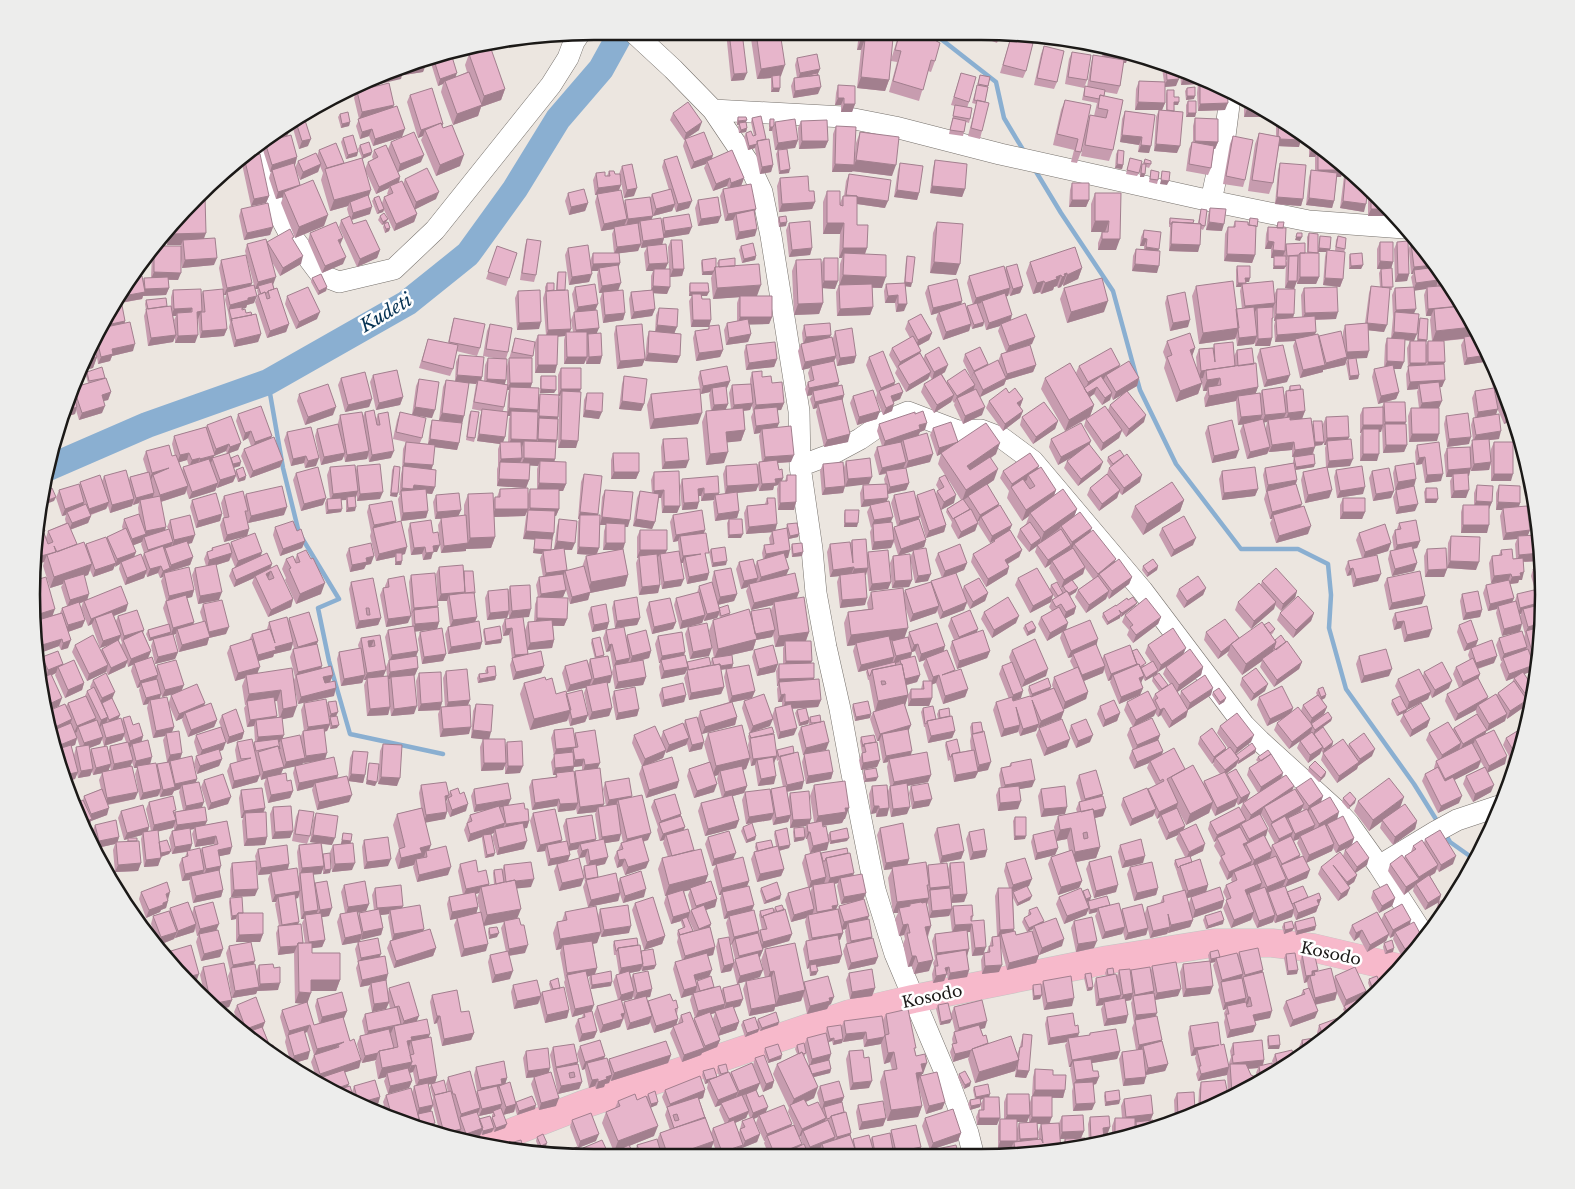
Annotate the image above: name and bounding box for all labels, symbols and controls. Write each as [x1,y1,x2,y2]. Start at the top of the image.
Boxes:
water label: Kudeti [355,289,417,338]
street label: Kosodo [1299,937,1363,969]
street label: Kosodo [900,980,964,1012]

